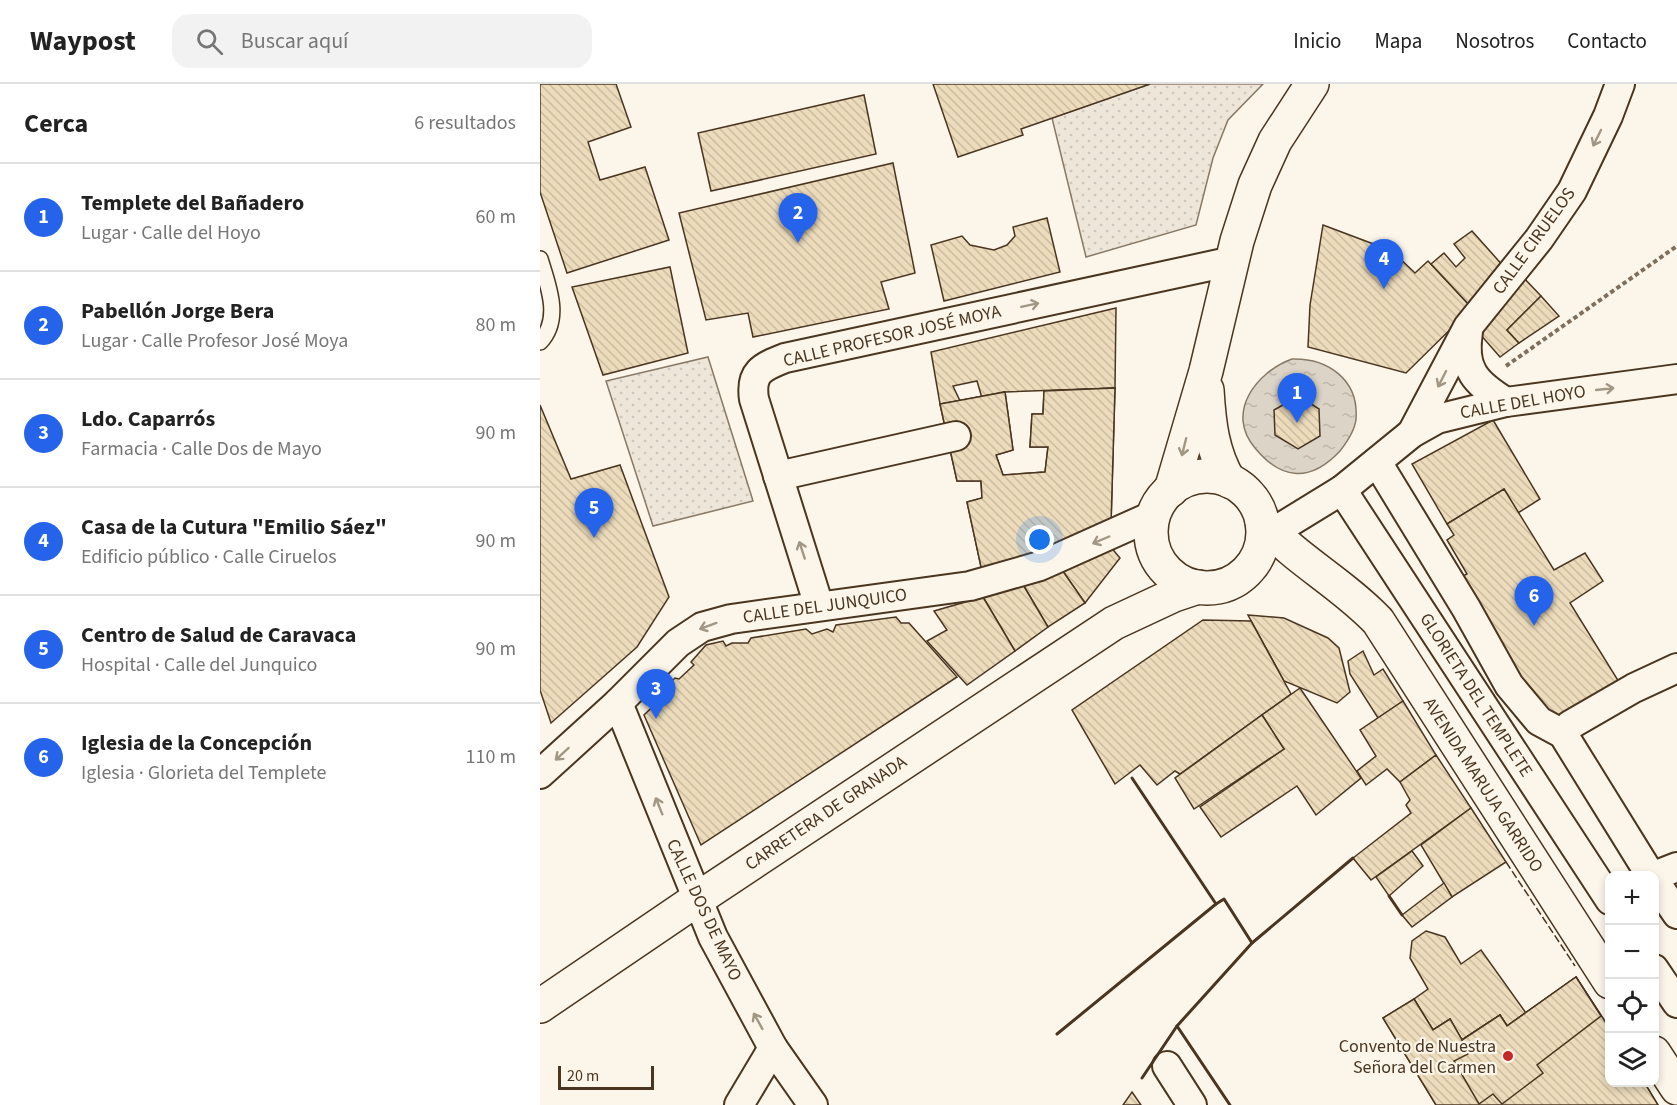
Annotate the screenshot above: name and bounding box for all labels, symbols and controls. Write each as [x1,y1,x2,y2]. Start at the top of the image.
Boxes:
search box [172,14,592,68]
text: Waypost [30,21,136,61]
icon: search [193,25,226,58]
text: Buscar aquí [241,25,349,57]
text: Inicio [1293,26,1341,56]
text: Mapa [1374,26,1422,56]
text: Nosotros [1455,26,1534,56]
text: Contacto [1567,26,1647,56]
text: Cerca [24,105,88,142]
text: 6 resultados [414,109,516,137]
one-way arrow [1591,129,1603,147]
street label: CALLE CIRUELOS [1487,182,1581,300]
text: Templete del Bañadero [81,187,304,219]
pin: 2 [778,194,818,243]
text: 1 [38,203,49,231]
text: 60 m [476,203,516,231]
text: Lugar · Calle del Hoyo [81,219,261,247]
pin: 4 [1364,240,1404,289]
text: Pabellón Jorge Bera [81,295,274,327]
street label: CALLE PROFESOR JOSÉ MOYA [781,299,1004,373]
one-way arrow [1019,299,1039,310]
text: 2 [38,311,49,339]
text: 80 m [476,311,516,339]
text: Lugar · Calle Profesor José Moya [81,327,348,355]
one-way arrow [1436,370,1448,387]
pin: 1 [1278,374,1317,423]
street label: CALLE DEL HOYO [1458,379,1588,425]
one-way arrow [1595,383,1615,394]
text: Ldo. Caparrós [81,403,215,435]
text: 3 [38,419,49,447]
text: 90 m [476,419,516,447]
text: Farmacia · Calle Dos de Mayo [81,435,322,463]
one-way arrow [1177,437,1189,456]
pin: 5 [574,488,614,538]
text: Casa de la Cutura "Emilio Sáez" [81,511,387,543]
your location [1025,525,1054,554]
text: 4 [38,527,49,555]
text: 90 m [476,527,516,555]
one-way arrow [1092,535,1111,546]
one-way arrow [795,541,806,560]
text: Edificio público · Calle Ciruelos [81,543,337,571]
pin: 6 [1514,576,1554,626]
street label: CALLE DEL JUNQUICO [741,582,909,630]
street label: GLORIETA DEL TEMPLETE [1414,608,1538,782]
text: Centro de Salud de Caravaca [81,619,356,651]
one-way arrow [699,622,718,633]
text: 5 [38,635,49,663]
text: 90 m [476,635,516,663]
text: Hospital · Calle del Junquico [81,651,317,679]
pin: 3 [636,670,676,719]
street label: AVENIDA MARUJA GARRIDO [1417,693,1549,877]
text: Iglesia de la Concepción [81,727,312,759]
text: 6 [38,743,49,771]
text: 110 m [466,743,516,771]
one-way arrow [555,747,570,761]
street label: CARRETERA DE GRANADA [740,749,912,876]
text: Iglesia · Glorieta del Templete [81,759,326,787]
one-way arrow [653,797,664,816]
street label: CALLE DOS DE MAYO [660,835,748,985]
map controls [1605,871,1659,1087]
button: + [1605,871,1659,925]
button: − [1605,925,1659,979]
button: locate [1605,979,1659,1033]
one-way arrow [752,1013,764,1030]
button: layers [1605,1033,1659,1087]
place label: Convento de Nuestra Señora del Carmen [1339,1034,1496,1080]
marker: Convento de Nuestra Señora del Carmen [1501,1049,1515,1063]
scale bar [558,1063,654,1090]
text: 20 m [567,1065,599,1087]

